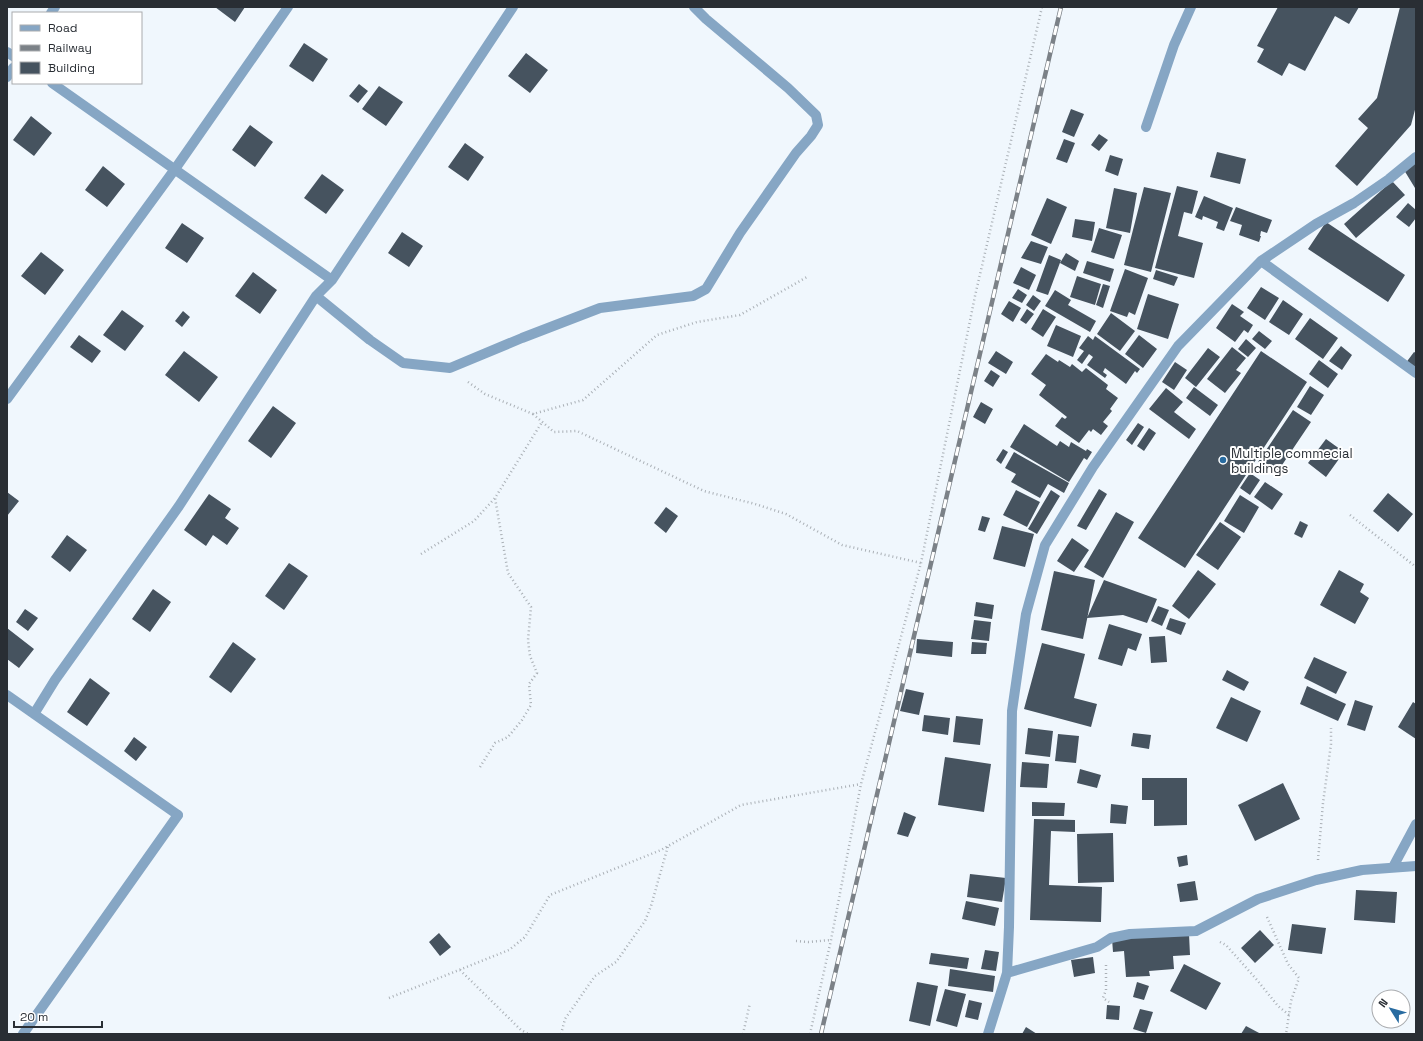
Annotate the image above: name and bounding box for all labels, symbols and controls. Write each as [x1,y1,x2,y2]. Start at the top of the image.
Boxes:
legend [12,12,142,84]
text: Road [48,20,77,36]
text: Railway [48,40,92,56]
text: Building [48,60,95,76]
place label: Multiple commecial buildings [1231,445,1353,477]
marker: Multiple commecial buildings [1218,455,1228,465]
north arrow [1371,989,1411,1029]
text: N [1375,996,1391,1010]
scale bar [14,1003,102,1029]
text: 20 m [20,1009,48,1025]

